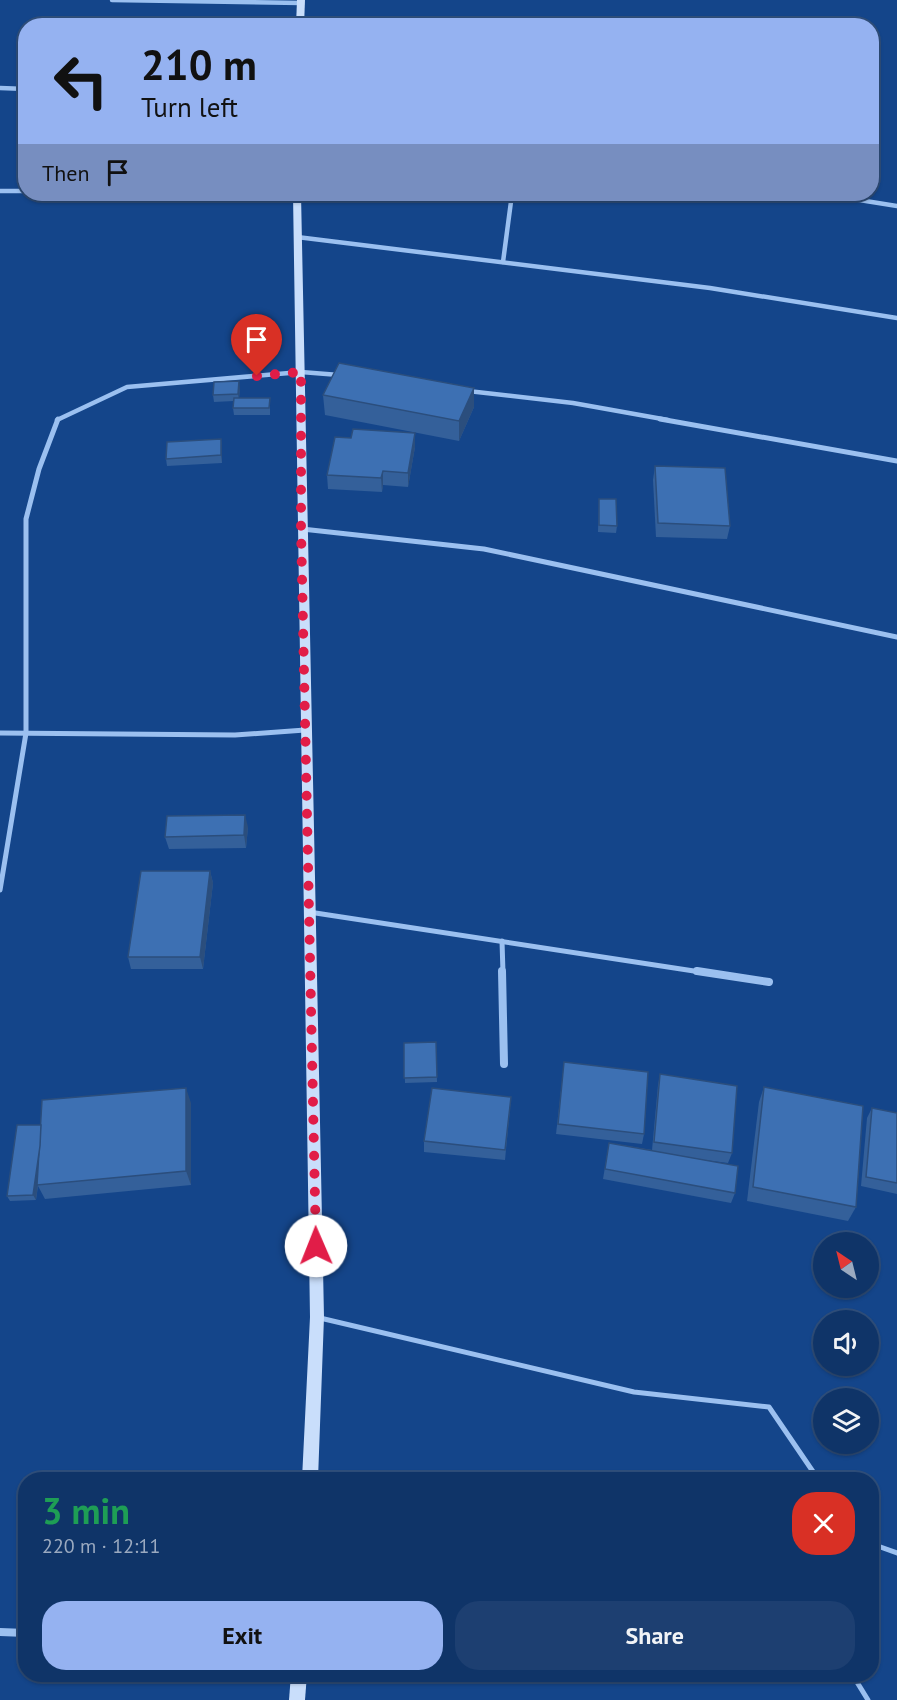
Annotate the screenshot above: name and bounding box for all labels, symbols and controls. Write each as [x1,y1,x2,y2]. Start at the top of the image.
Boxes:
text: 210 m [141,37,257,92]
icon: left [42,42,120,120]
text: Turn left [141,90,238,124]
icon: arrive [101,156,134,189]
text: Then [42,159,89,187]
pin [231,314,282,376]
icon: arrive [240,323,273,356]
position arrow [284,1214,348,1278]
north arrow [813,1232,879,1298]
map controls [813,1232,879,1454]
button: sound [813,1310,879,1376]
button: layers [813,1388,879,1454]
text: 3 min [42,1487,130,1534]
button: close [792,1492,855,1555]
text: 220 m · 12:11 [42,1533,160,1559]
button: Exit [42,1601,443,1670]
button: Share [455,1601,855,1670]

